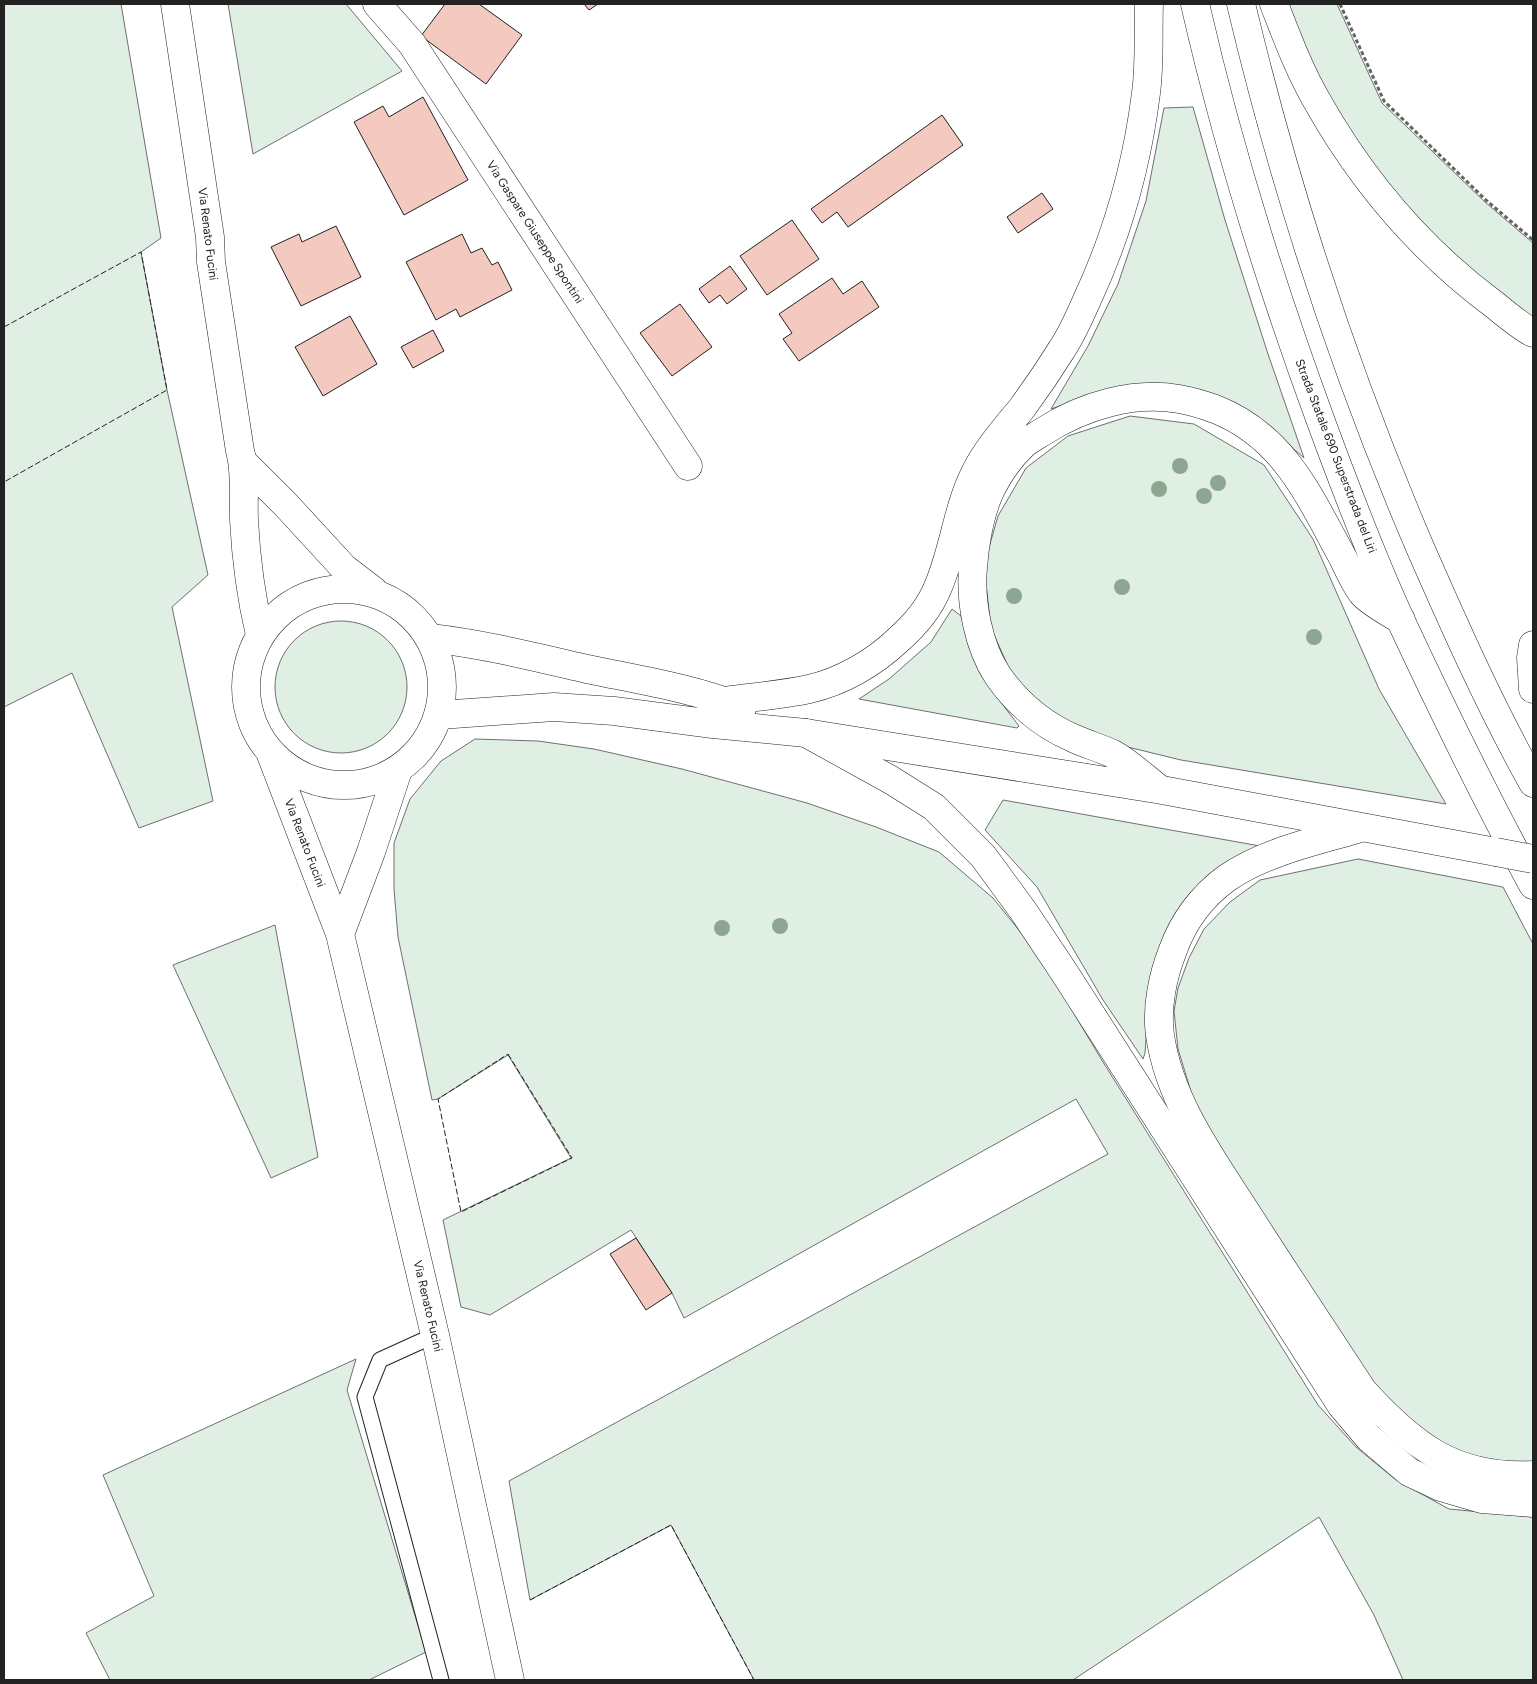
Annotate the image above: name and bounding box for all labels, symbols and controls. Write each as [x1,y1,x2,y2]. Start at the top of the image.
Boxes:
street label: Via Gaspare Giuseppe Spontini [484,158,586,306]
street label: Via Renato Fucini [195,187,221,281]
street label: Strada Statale 690 Superstrada del Liri [1292,357,1380,555]
street label: Via Renato Fucini [282,797,328,889]
street label: Via Renato Fucini [411,1259,445,1353]

